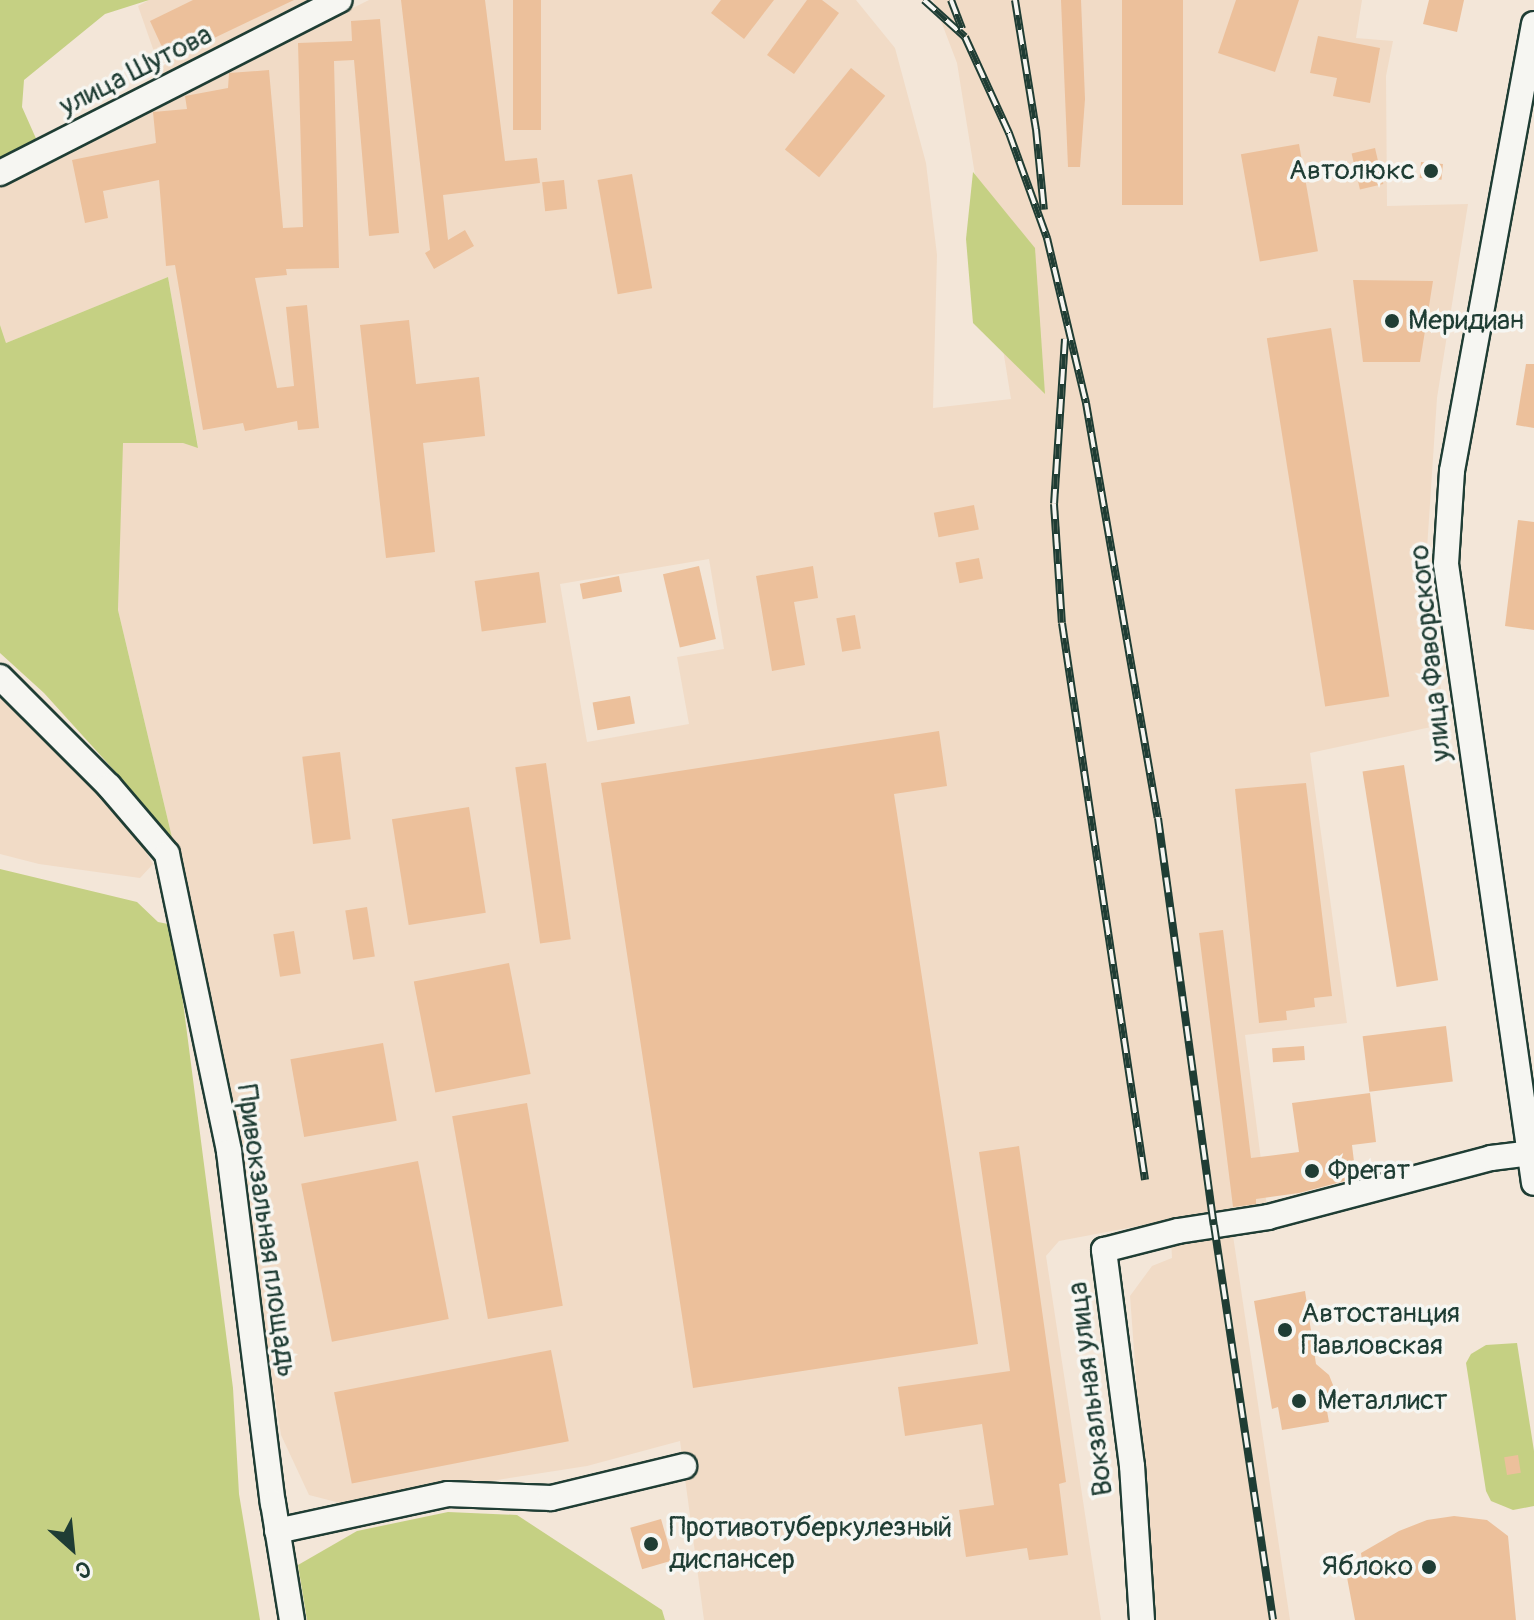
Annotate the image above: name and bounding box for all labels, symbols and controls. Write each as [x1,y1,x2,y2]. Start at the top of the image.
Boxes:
street label: улица Шутова [54,18,218,124]
place label: Автолюкс [1289,154,1415,188]
marker: Автолюкс [1422,162,1440,180]
place label: Меридиан [1408,304,1524,338]
marker: Меридиан [1383,312,1401,330]
street label: улица Фаворского [1403,543,1459,763]
street label: Привокзальная площадь [229,1082,303,1380]
place label: Фрегат [1328,1154,1410,1188]
marker: Фрегат [1303,1162,1321,1180]
street label: Вокзальная улица [1061,1280,1121,1498]
place label: Автостанция Павловская [1301,1297,1460,1363]
marker: Автостанция Павловская [1276,1321,1294,1339]
place label: Металлист [1317,1384,1448,1418]
marker: Металлист [1288,1390,1310,1412]
north arrow [32,1508,112,1588]
place label: Противотуберкулезный диспансер [669,1511,952,1577]
marker: Противотуберкулезный диспансер [640,1533,662,1555]
place label: Яблоко [1321,1550,1413,1584]
text: С [70,1554,95,1585]
marker: Яблоко [1420,1558,1438,1576]

